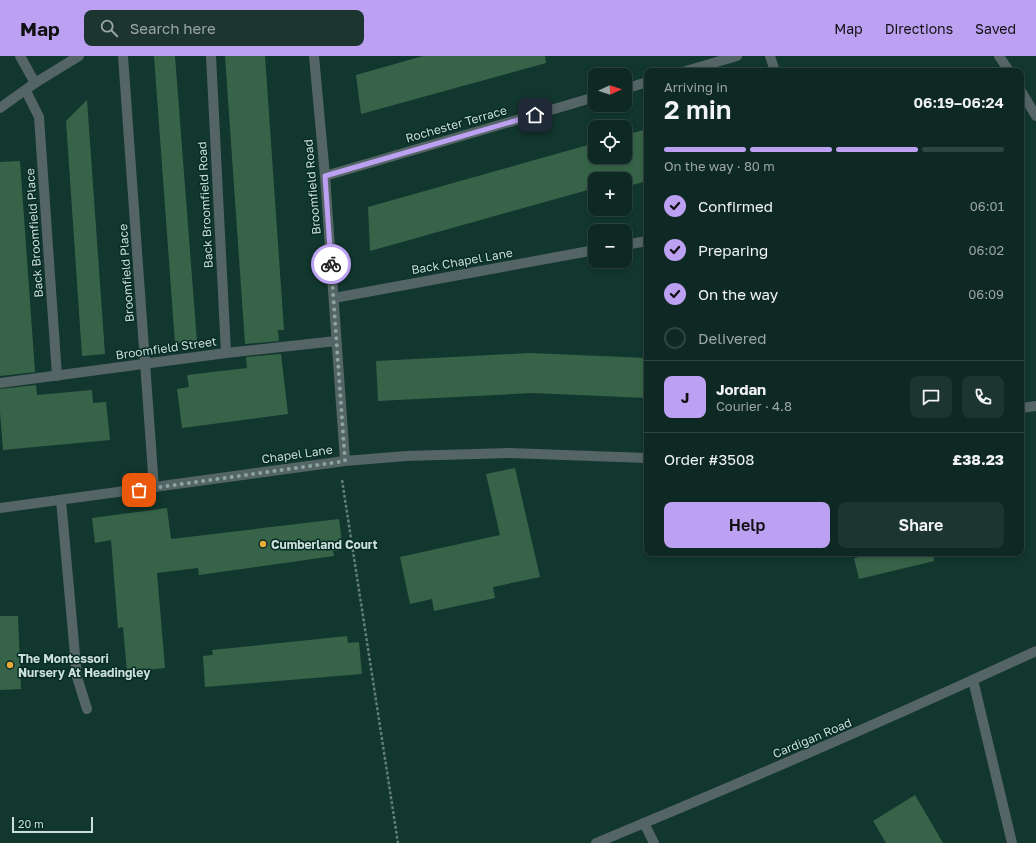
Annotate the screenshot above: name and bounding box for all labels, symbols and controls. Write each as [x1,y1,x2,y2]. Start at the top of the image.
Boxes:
search box [84,10,364,46]
text: Map [20,17,60,40]
icon: search [98,17,120,39]
text: Search here [130,19,216,37]
text: Map [834,20,863,37]
text: Directions [885,20,953,37]
text: Saved [975,20,1016,37]
north arrow [588,68,632,112]
map controls [588,68,632,268]
text: Arriving in [664,79,728,95]
text: 06:19–06:24 [914,93,1004,111]
text: 2 min [664,94,732,125]
pin [518,98,552,132]
street label: Rochester Terrace [404,102,508,146]
icon: home [524,104,546,126]
button: locate [588,120,632,164]
street label: Broomfield Road [300,139,324,235]
street label: Back Broomfield Road [194,141,216,269]
text: On the way · 80 m [664,158,775,174]
street label: Back Broomfield Place [22,168,46,298]
button: + [588,172,632,216]
icon: check [664,195,686,217]
text: Confirmed [698,197,773,215]
text: 06:01 [970,198,1004,214]
street label: Broomfield Place [115,223,137,323]
button: − [588,224,632,268]
icon: check [664,239,686,261]
text: Preparing [698,241,768,259]
text: 06:02 [969,242,1004,258]
courier [311,244,351,284]
street label: Back Chapel Lane [410,245,514,277]
icon: bike [320,253,342,275]
icon: check [664,283,686,305]
text: On the way [698,285,778,303]
text: 06:09 [968,286,1004,302]
text: Delivered [698,329,766,347]
street label: Broomfield Street [115,333,218,363]
button: chat [910,376,952,418]
button: phone [962,376,1004,418]
text: Jordan [716,380,766,398]
text: J [681,388,689,406]
text: Courier · 4.8 [716,398,792,414]
street label: Chapel Lane [261,442,334,466]
text: Order #3508 [664,450,754,468]
text: £38.23 [952,450,1004,468]
pin [122,473,156,507]
icon: bag [128,479,150,501]
button: Help [664,502,830,548]
button: Share [838,502,1004,548]
place label: Cumberland Court [271,537,378,552]
marker: Cumberland Court [258,539,268,549]
place label: The Montessori Nursery At Headingley [18,651,151,680]
marker: The Montessori Nursery At Headingley [5,660,15,670]
street label: Cardigan Road [770,715,854,761]
scale bar [12,815,93,834]
text: 20 m [18,817,44,830]

